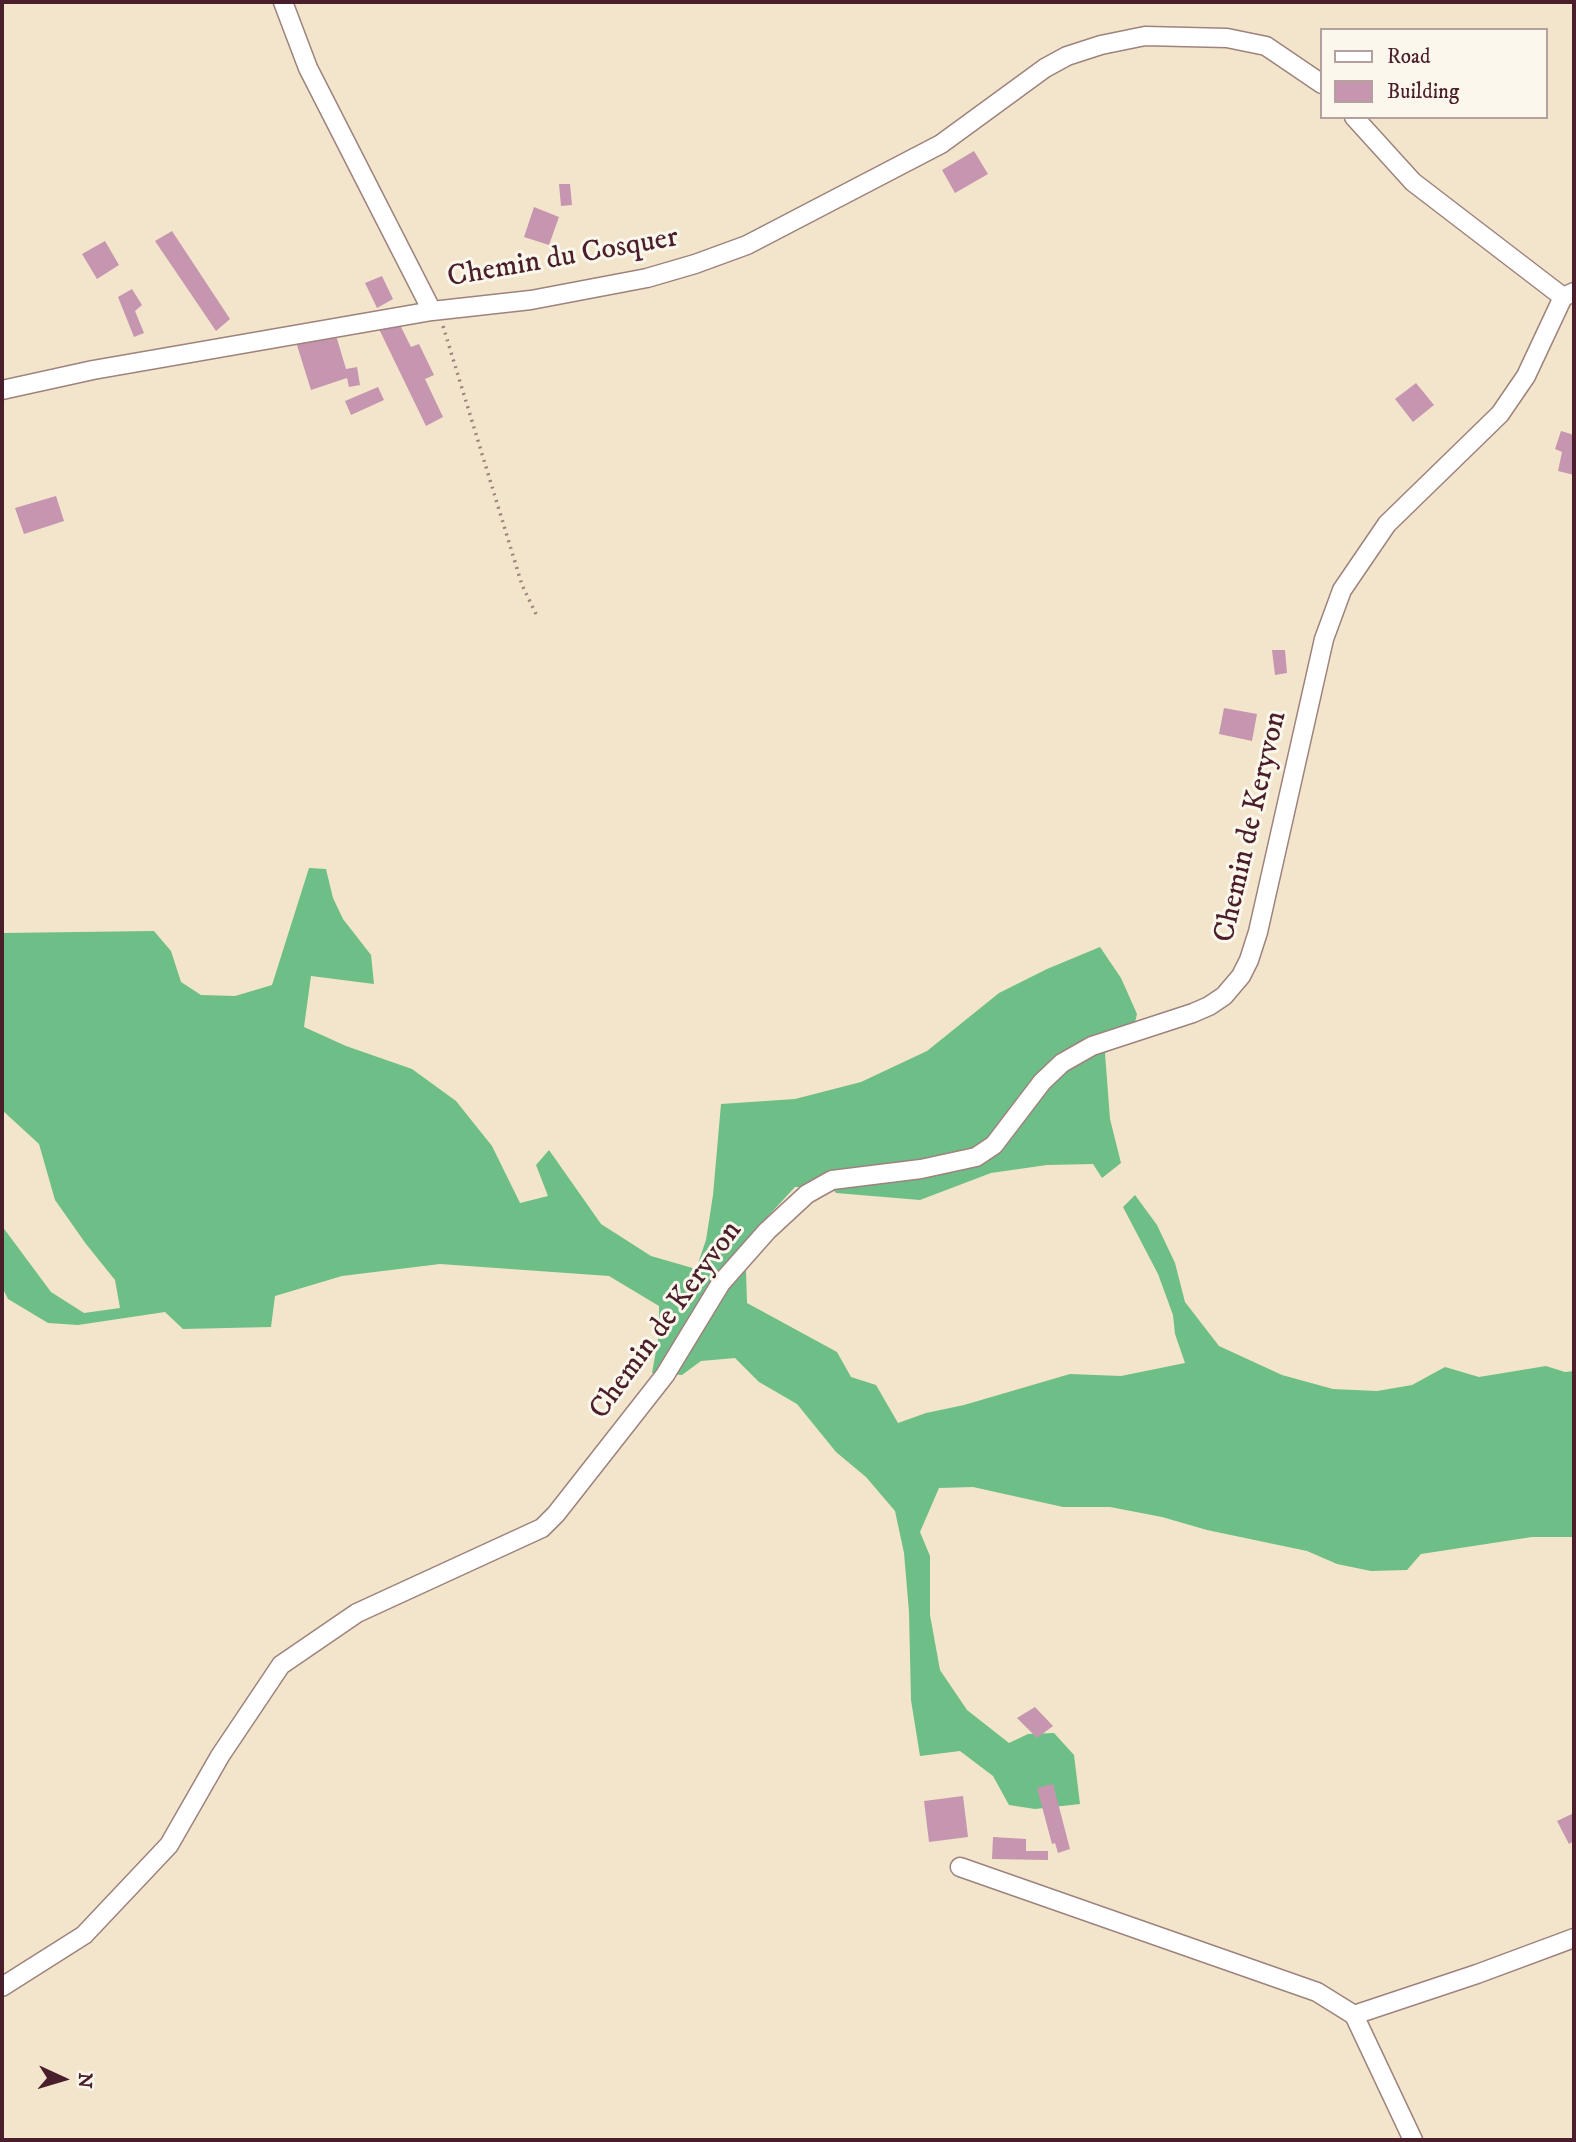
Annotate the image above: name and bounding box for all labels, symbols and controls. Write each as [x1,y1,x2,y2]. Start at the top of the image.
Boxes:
legend [1320,28,1548,119]
text: Road [1387,44,1431,70]
text: Building [1387,79,1459,105]
street label: Chemin du Cosquer [445,221,681,297]
street label: Chemin de Keryvon [1208,708,1296,946]
street label: Chemin de Keryvon [583,1215,751,1427]
north arrow [28,2044,98,2114]
text: N [72,2072,96,2089]

